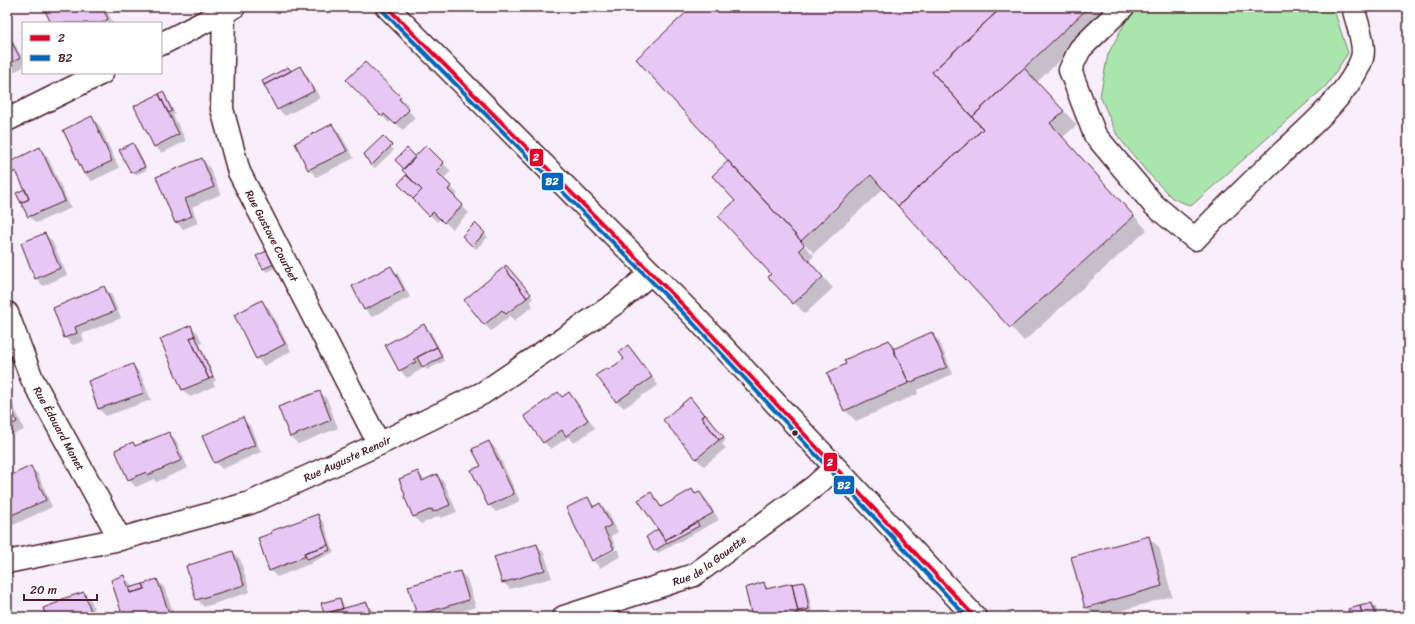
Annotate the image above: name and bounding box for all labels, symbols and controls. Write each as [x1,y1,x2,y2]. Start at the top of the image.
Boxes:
legend [22,22,162,74]
text: 2 [58,27,65,49]
text: B2 [58,47,73,69]
line badge: 2 [529,148,544,167]
text: 2 [532,148,540,167]
line badge: B2 [541,172,564,191]
text: B2 [545,172,559,191]
street label: Rue Gustave Courbet [240,186,303,286]
street label: Rue Édouard Manet [28,383,90,475]
unlabelled marker [790,428,800,438]
street label: Rue Auguste Renoir [300,430,396,487]
line badge: 2 [823,452,838,472]
text: 2 [826,453,834,472]
line badge: B2 [833,475,855,495]
text: B2 [837,476,851,495]
street label: Rue de la Gouette [670,530,751,591]
scale bar [24,576,97,602]
text: 20 m [30,579,57,601]

